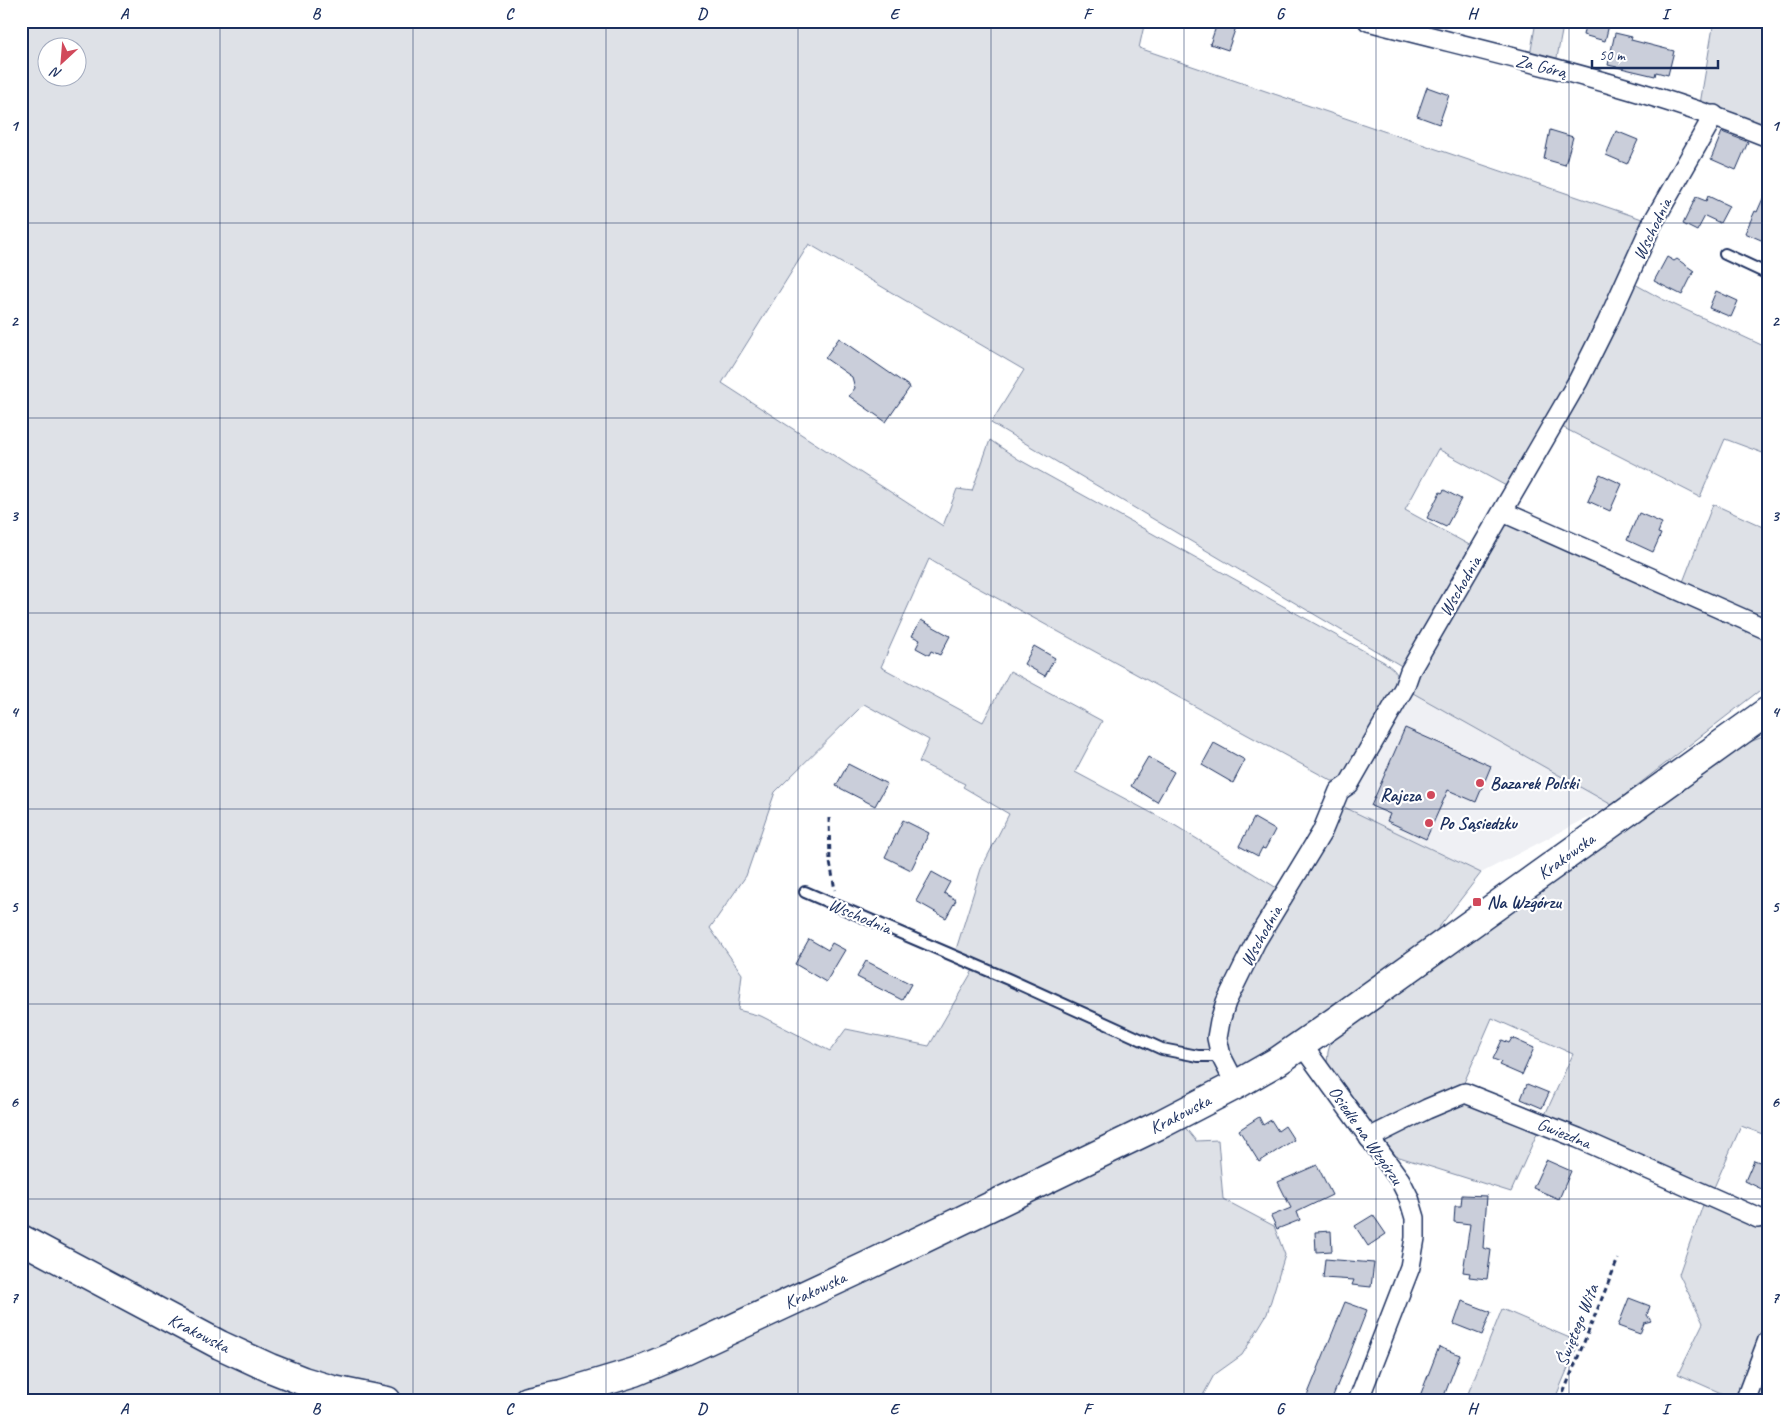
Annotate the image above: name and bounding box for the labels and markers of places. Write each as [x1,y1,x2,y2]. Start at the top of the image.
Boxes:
place label: Bazarek Polski [1490,772,1581,794]
marker: Bazarek Polski [1474,777,1486,789]
place label: Rajcza [1380,784,1423,806]
marker: Rajcza [1425,789,1437,801]
place label: Po Sąsiedzku [1439,812,1518,834]
marker: Po Sąsiedzku [1423,817,1435,829]
place label: Na Wzgórzu [1487,891,1562,913]
marker: Na Wzgórzu [1471,896,1483,908]

